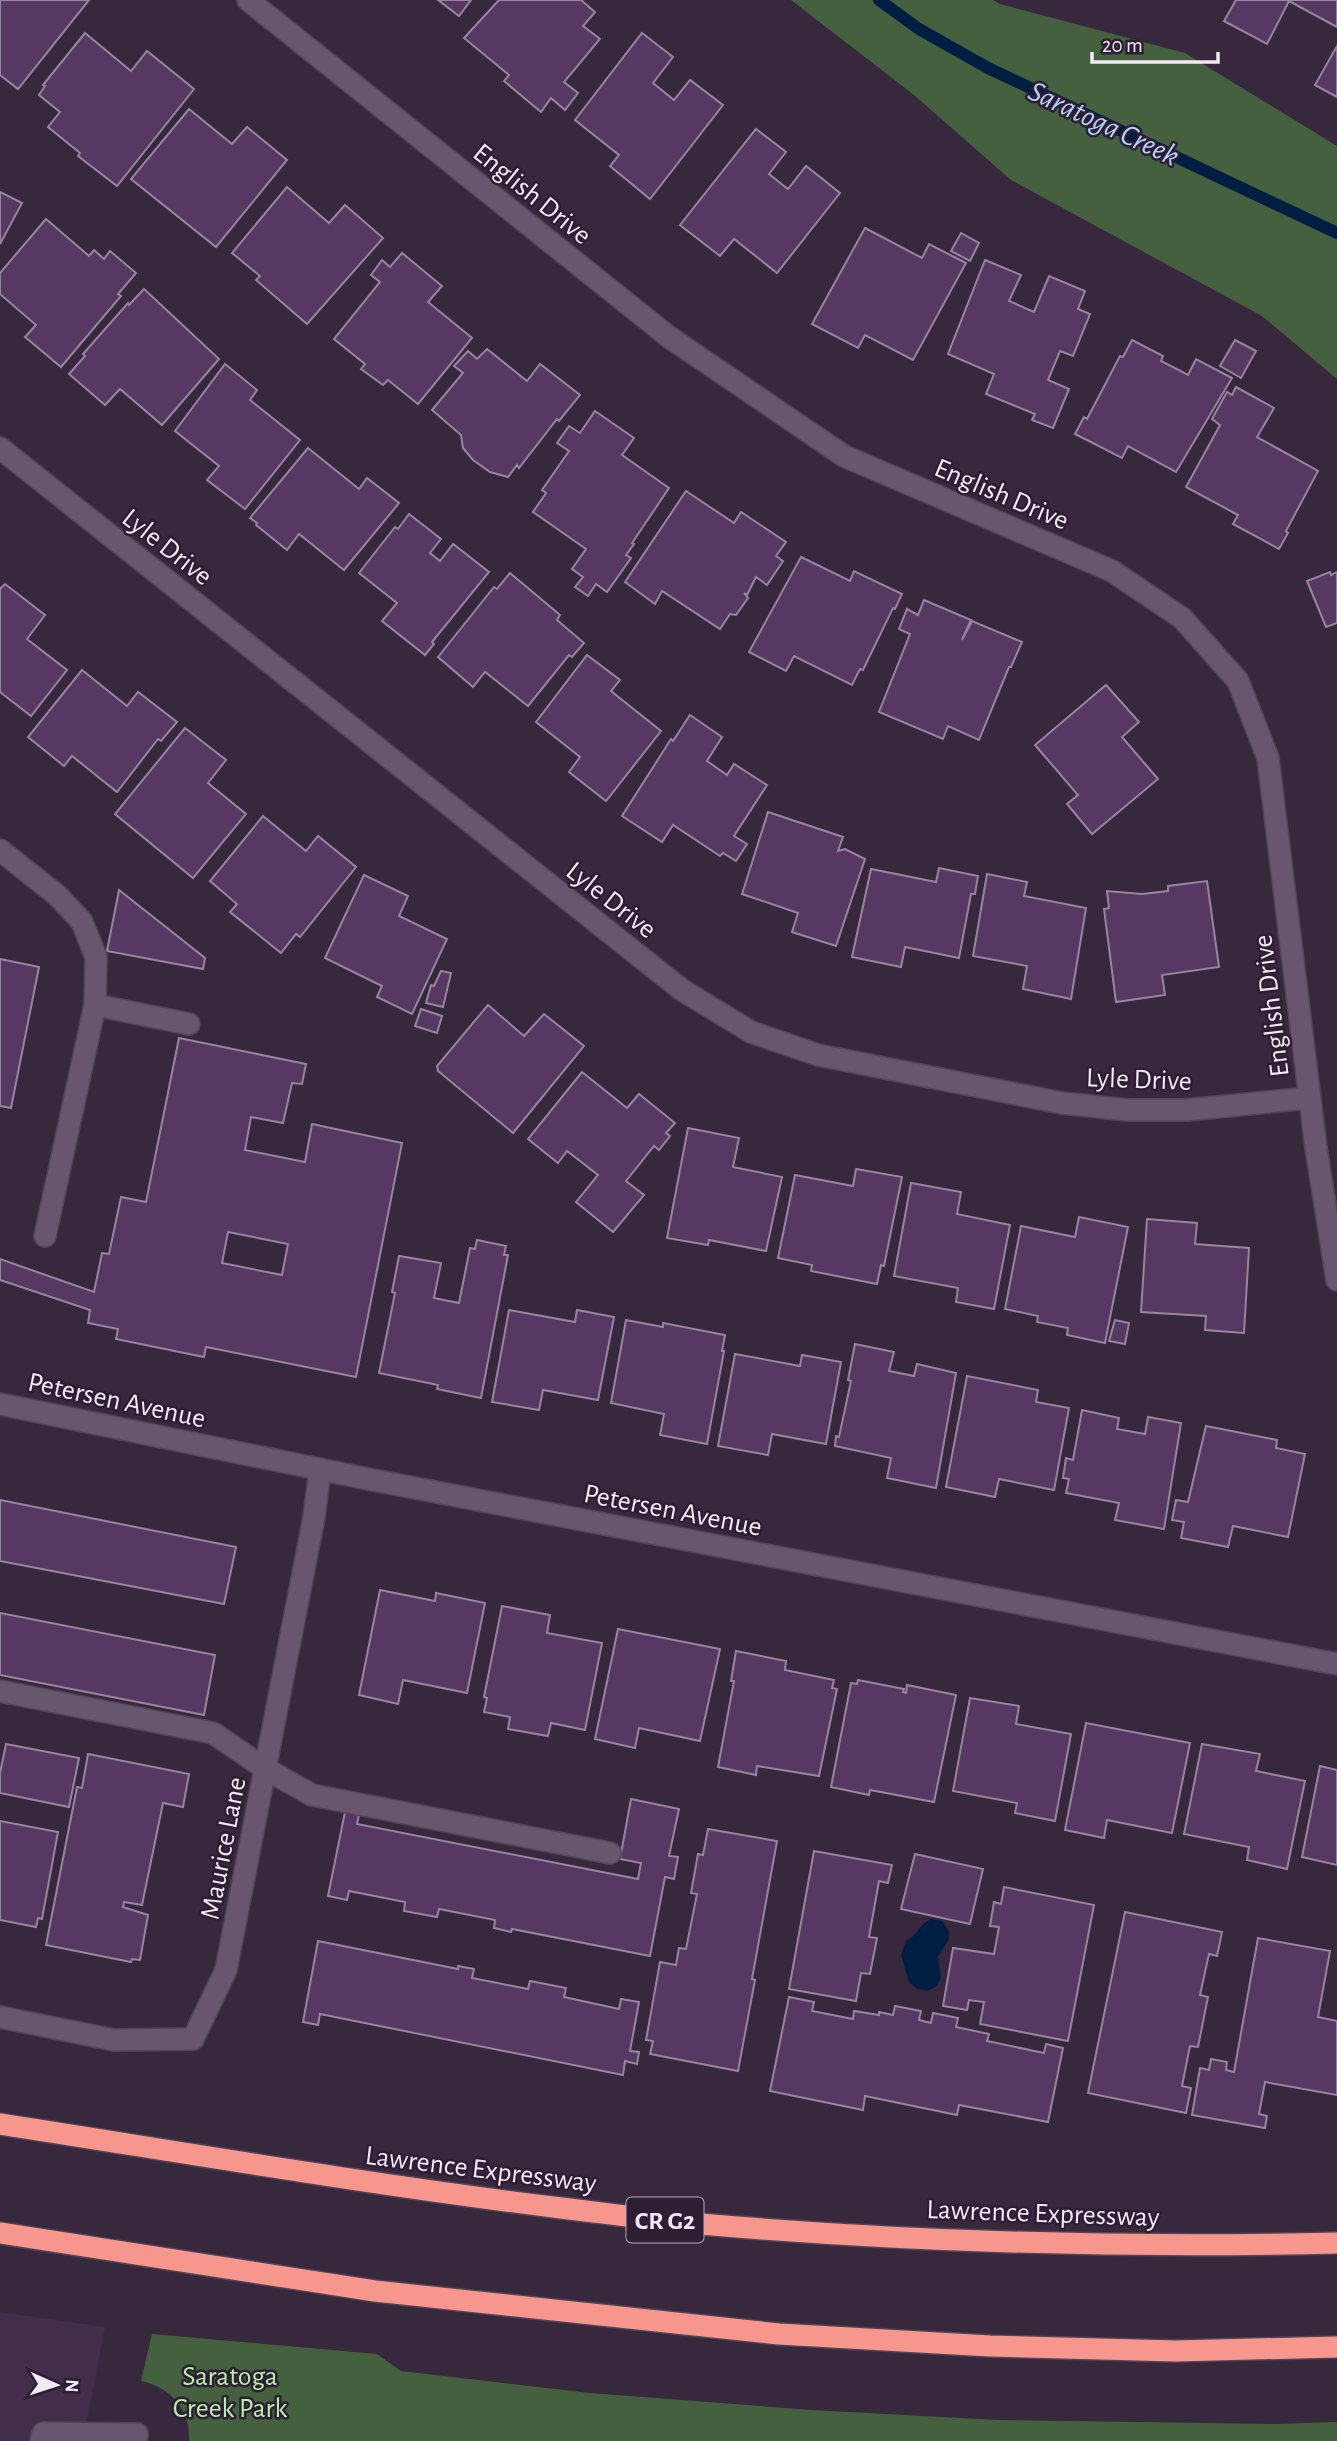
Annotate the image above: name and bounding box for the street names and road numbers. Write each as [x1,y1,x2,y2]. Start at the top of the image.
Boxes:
street label: English Drive [467,139,596,250]
street label: English Drive [930,454,1072,536]
street label: Lyle Drive [117,504,217,591]
street label: Lyle Drive [561,857,661,944]
street label: English Drive [1249,933,1295,1078]
street label: Lyle Drive [1086,1064,1192,1096]
street label: Petersen Avenue [25,1368,208,1433]
street label: Petersen Avenue [581,1480,764,1542]
street label: Maurice Lane [196,1775,251,1922]
street label: Lawrence Expressway [363,2142,598,2198]
street label: Lawrence Expressway [926,2196,1160,2232]
road number: CR G2 [626,2198,704,2242]

